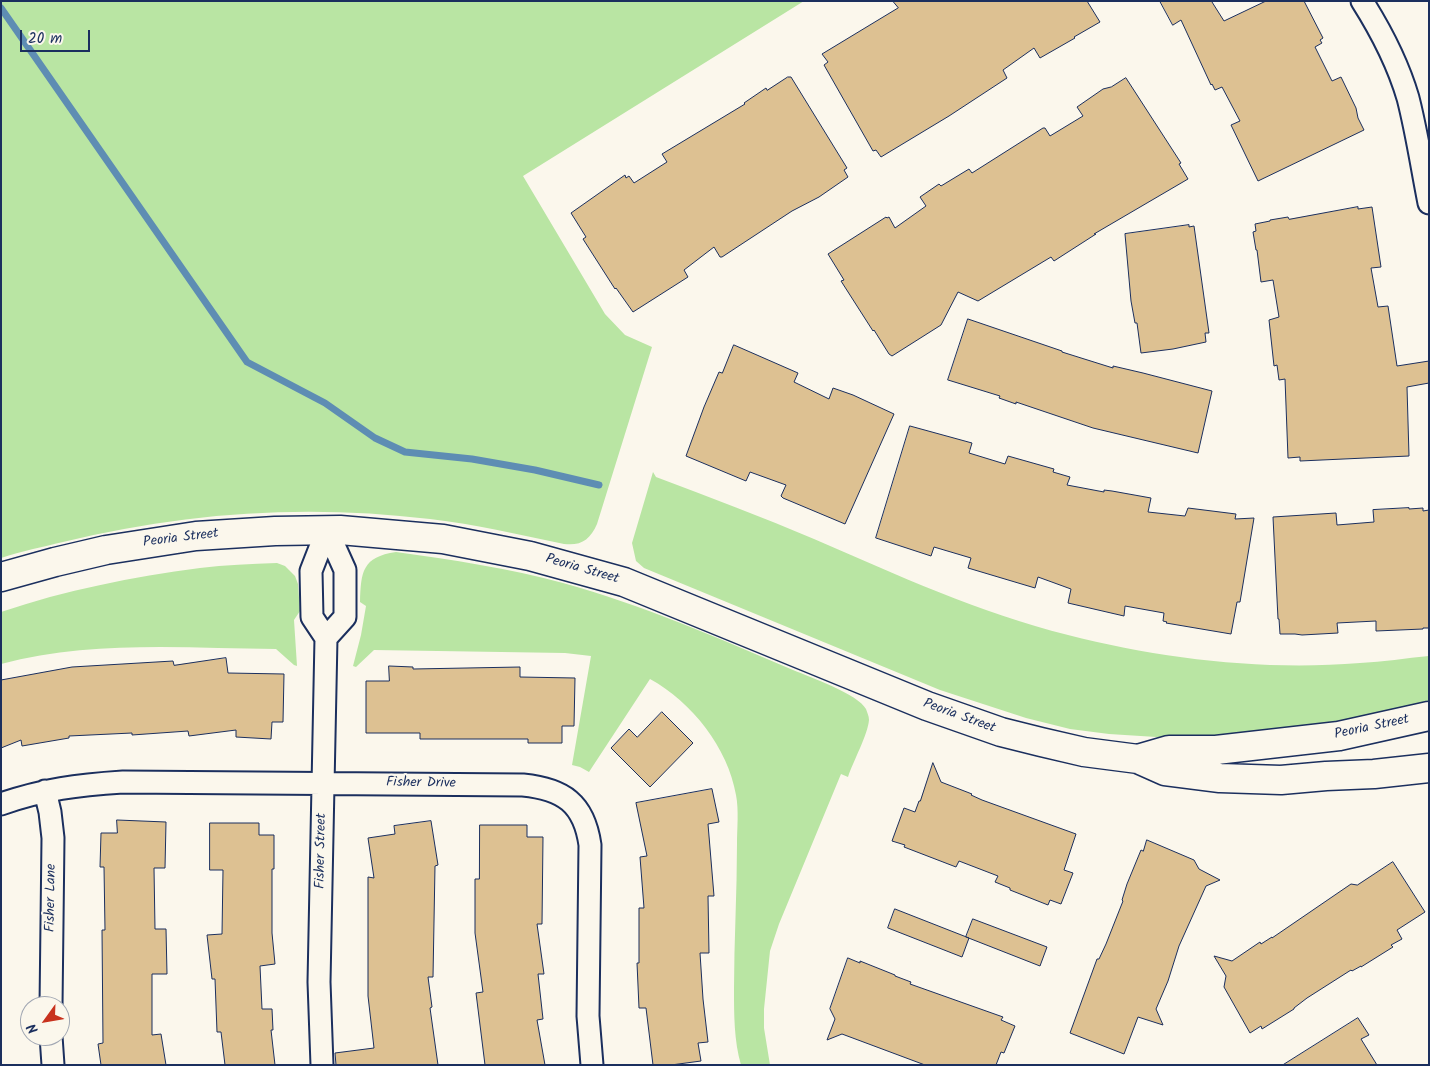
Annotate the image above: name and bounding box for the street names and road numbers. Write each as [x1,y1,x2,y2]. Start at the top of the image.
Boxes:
street label: Peoria Street [142,526,220,552]
street label: Peoria Street [543,551,621,589]
street label: Peoria Street [920,696,998,738]
street label: Peoria Street [1333,712,1411,744]
street label: Fisher Drive [386,775,456,793]
street label: Fisher Street [313,813,331,889]
street label: Fisher Lane [43,864,61,932]

